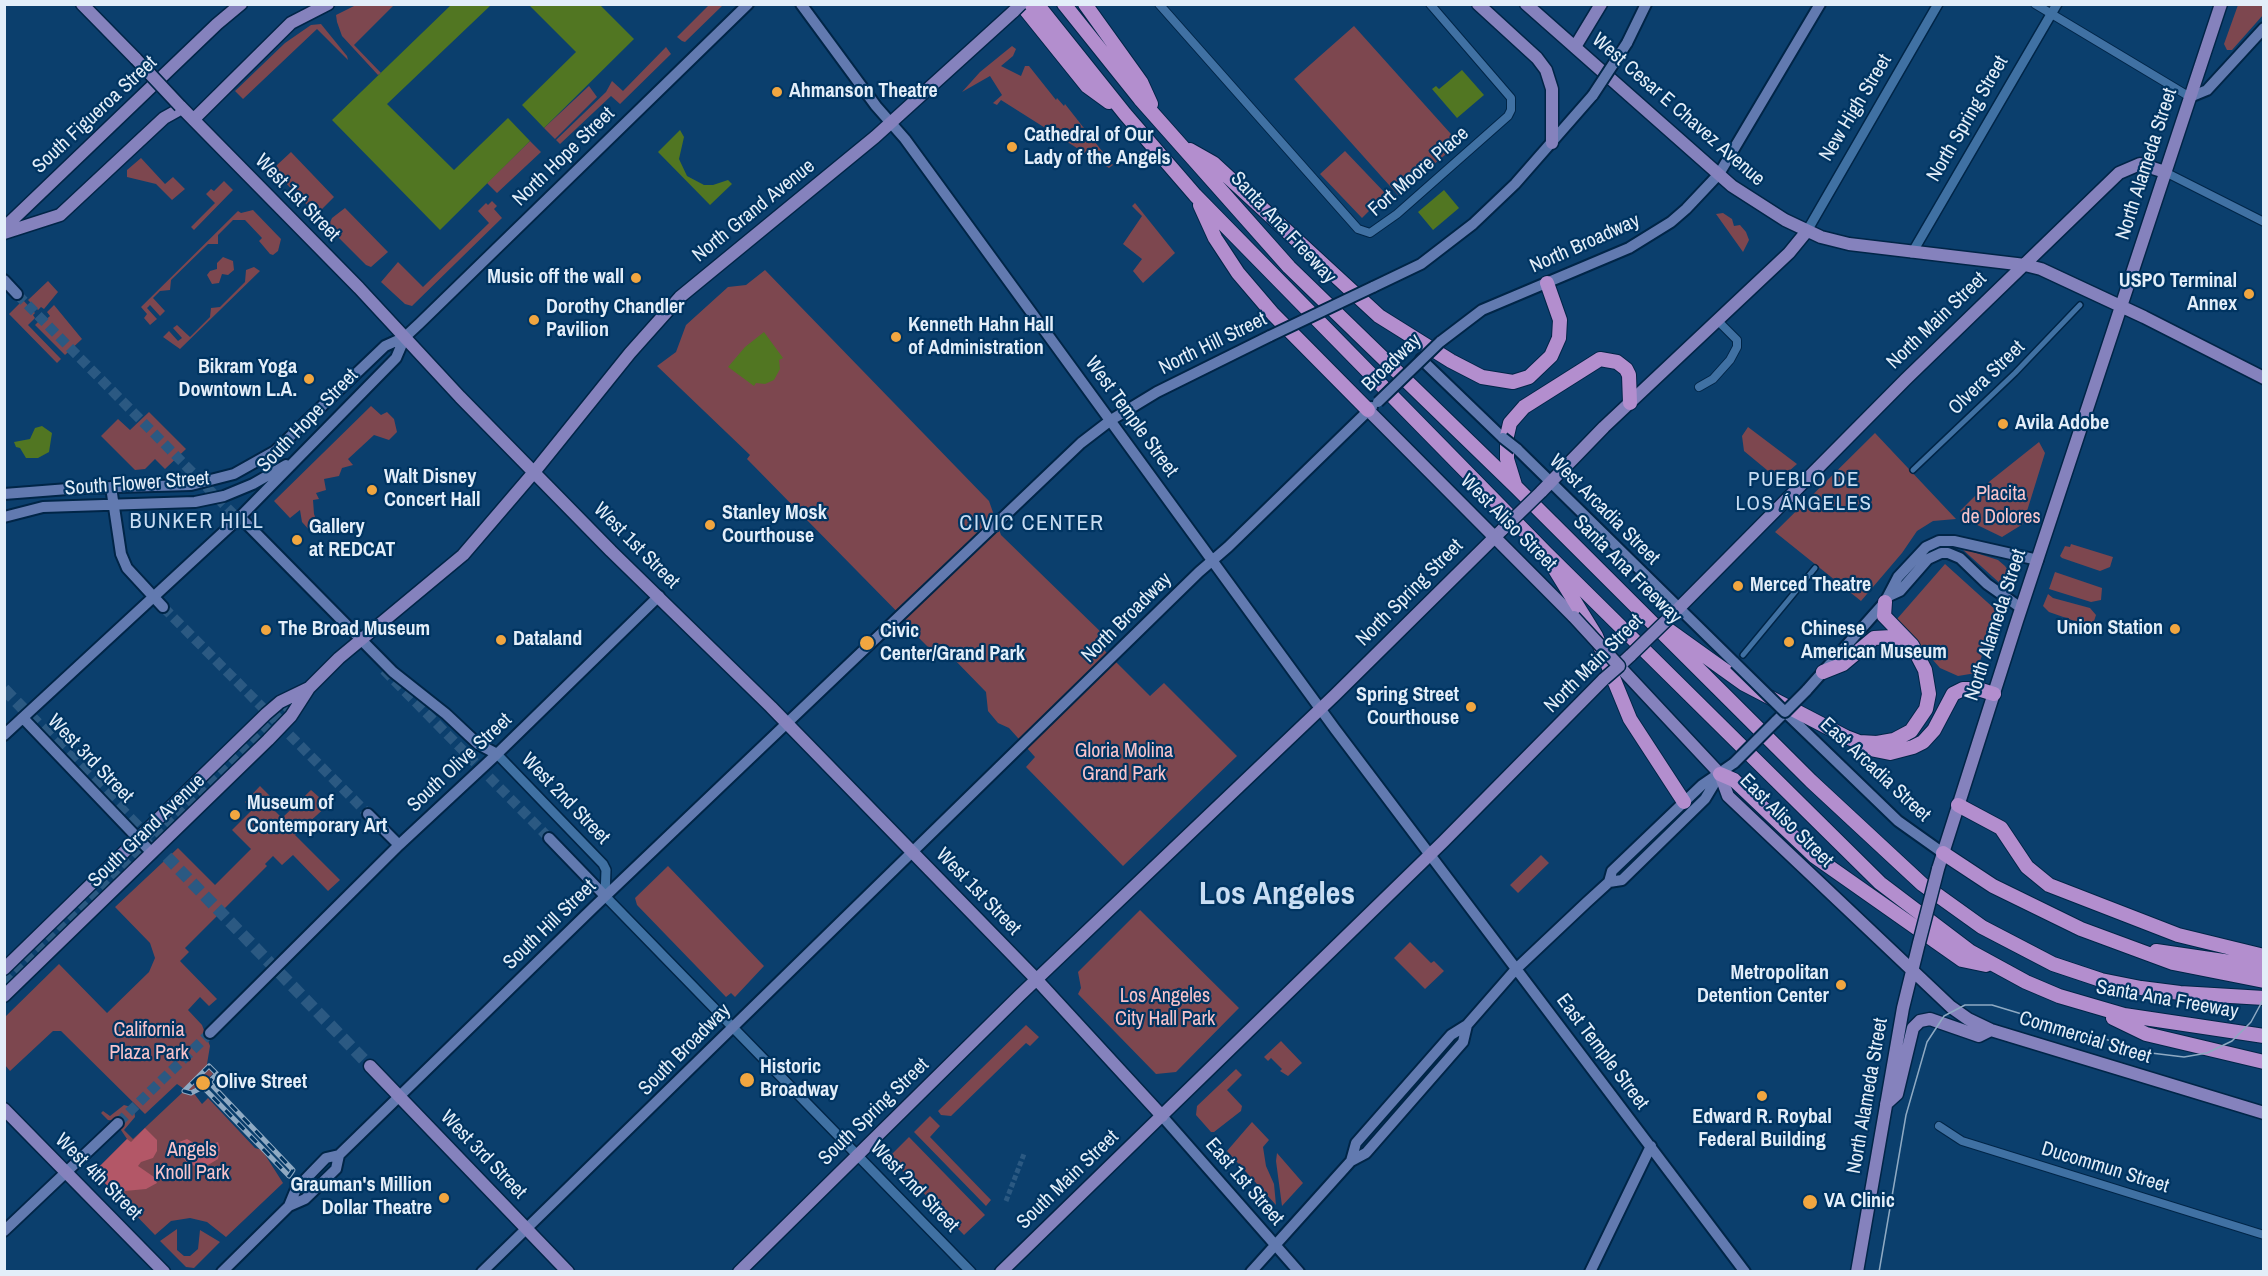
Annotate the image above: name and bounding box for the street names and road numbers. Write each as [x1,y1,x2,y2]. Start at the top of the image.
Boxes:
street label: West Cesar E Chavez Avenue [1587,28,1769,192]
street label: New High Street [1815,50,1897,166]
street label: South Figueroa Street [28,51,162,179]
street label: North Spring Street [1922,52,2014,186]
street label: North Alameda Street [2111,85,2183,243]
street label: North Hope Street [508,102,620,212]
street label: Fort Moore Place [1364,122,1474,222]
street label: West 1st Street [250,149,344,247]
street label: North Grand Avenue [688,154,820,268]
street label: Santa Ana Freeway [1225,167,1341,289]
street label: North Broadway [1526,209,1644,279]
street label: North Main Street [1882,267,1992,375]
street label: North Hill Street [1155,308,1271,380]
street label: Broadway [1357,329,1427,397]
street label: Olvera Street [1944,336,2030,420]
street label: West Temple Street [1079,352,1183,482]
street label: South Hope Street [252,364,364,478]
street label: West Arcadia Street [1544,450,1664,570]
street label: South Flower Street [64,467,210,501]
street label: West Aliso Street [1455,470,1561,576]
street label: West 1st Street [588,498,684,594]
street label: Santa Ana Freeway [1568,511,1686,629]
street label: North Spring Street [1352,535,1468,651]
street label: North Alameda Street [1960,546,2032,704]
street label: North Broadway [1077,568,1177,668]
street label: North Main Street [1540,610,1648,718]
street label: South Olive Street [403,709,517,817]
street label: West 3rd Street [42,710,138,808]
street label: East Arcadia Street [1815,713,1935,827]
street label: West 2nd Street [516,748,614,850]
street label: South Grand Avenue [84,769,210,893]
street label: East Aliso Street [1734,769,1838,873]
street label: West 1st Street [931,843,1025,941]
street label: South Hill Street [499,875,601,975]
street label: Santa Ana Freeway [2094,976,2240,1024]
street label: East Temple Street [1551,989,1653,1115]
street label: South Broadway [634,999,736,1101]
street label: Commercial Street [2016,1007,2154,1069]
street label: North Alameda Street [1842,1016,1894,1176]
street label: South Spring Street [814,1053,934,1171]
street label: West 3rd Street [435,1106,531,1204]
street label: South Main Street [1012,1125,1124,1235]
street label: West 4th Street [50,1129,146,1225]
street label: East 1st Street [1200,1134,1288,1230]
street label: West 2nd Street [865,1136,963,1238]
street label: Ducommun Street [2038,1137,2172,1199]

